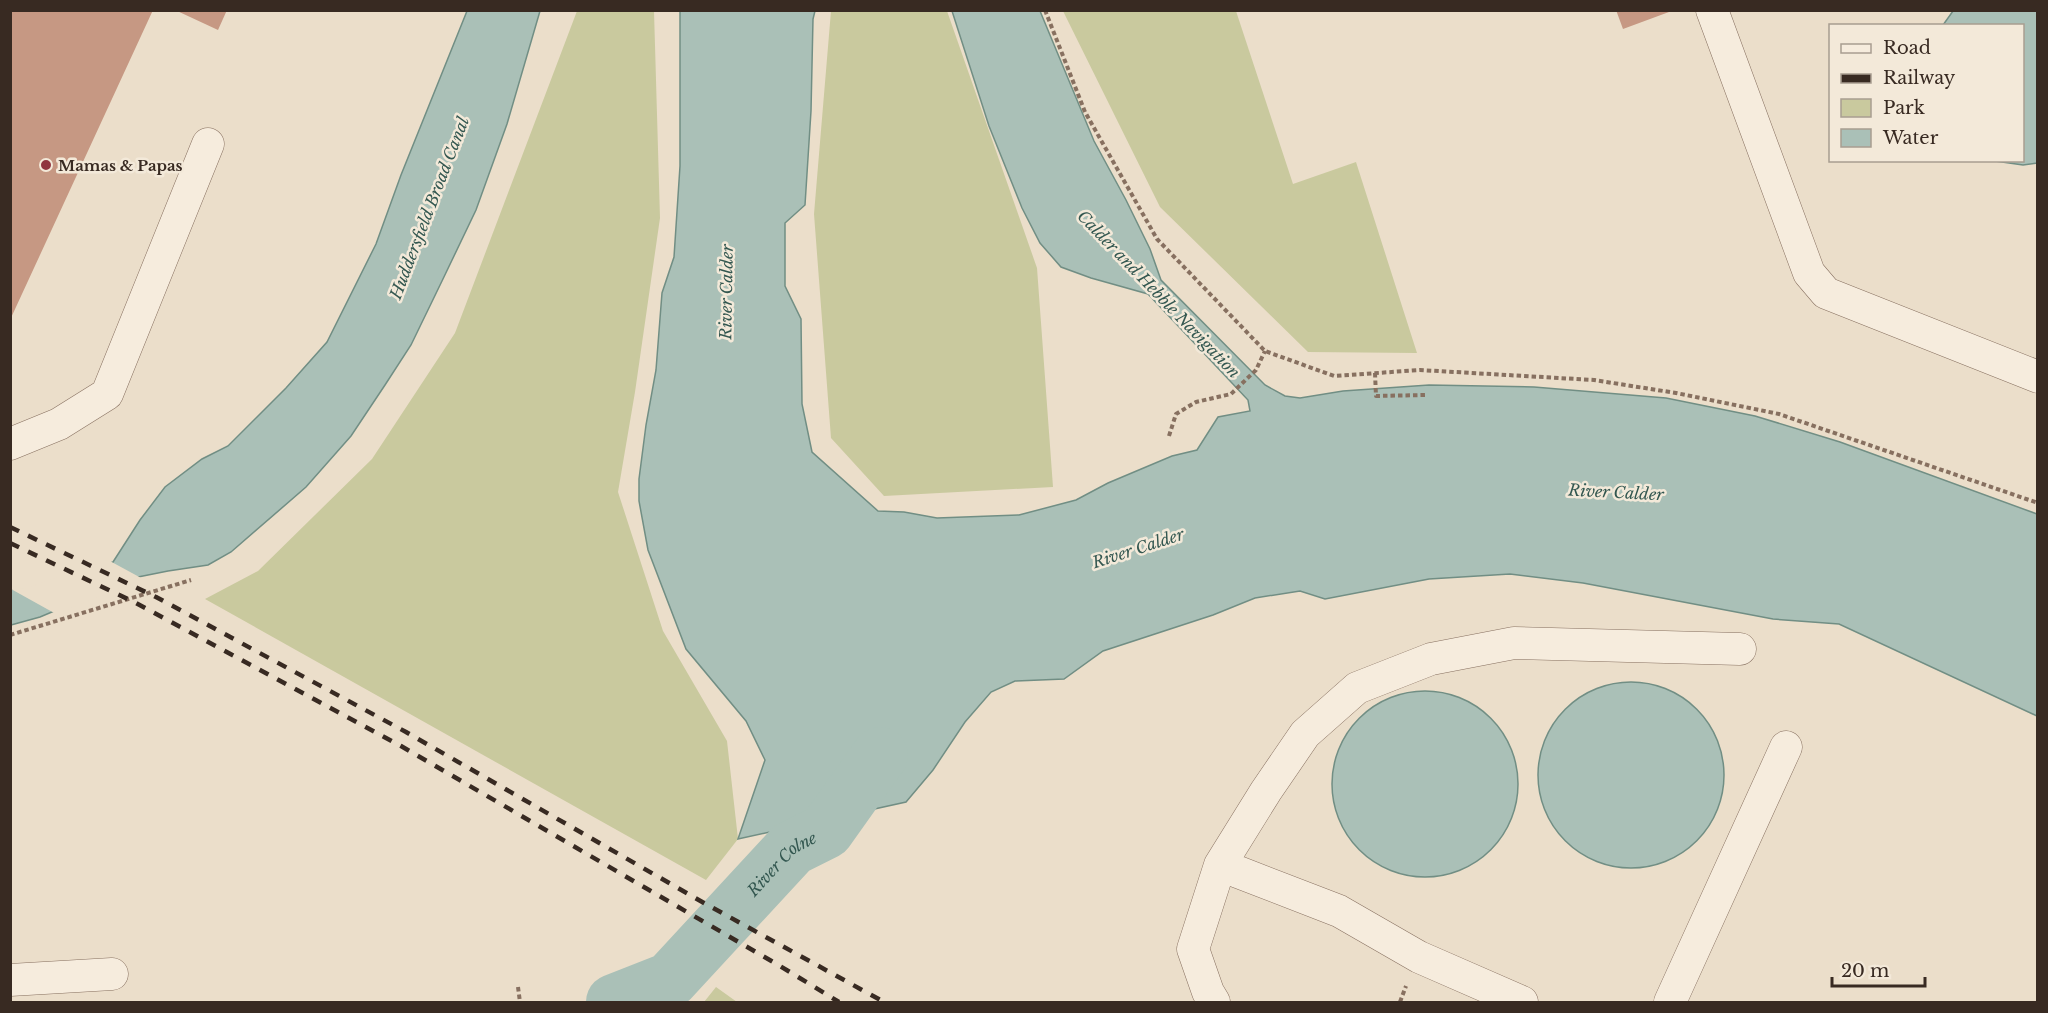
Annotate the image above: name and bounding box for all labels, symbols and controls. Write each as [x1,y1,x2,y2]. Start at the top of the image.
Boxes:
legend [1829,24,2024,162]
text: Road [1883,37,1931,59]
text: Railway [1883,67,1956,89]
text: Park [1883,97,1925,119]
water label: Huddersfield Broad Canal [385,113,473,303]
text: Water [1882,127,1939,149]
place label: Mamas & Papas [58,156,183,175]
marker: Mamas & Papas [39,158,53,172]
water label: Calder and Hebble Navigation [1073,206,1245,382]
water label: River Calder [715,244,737,341]
water label: River Calder [1567,479,1665,505]
water label: River Calder [1089,524,1187,573]
water label: River Colne [742,827,820,901]
scale bar [1832,950,1925,988]
text: 20 m [1841,960,1889,982]

